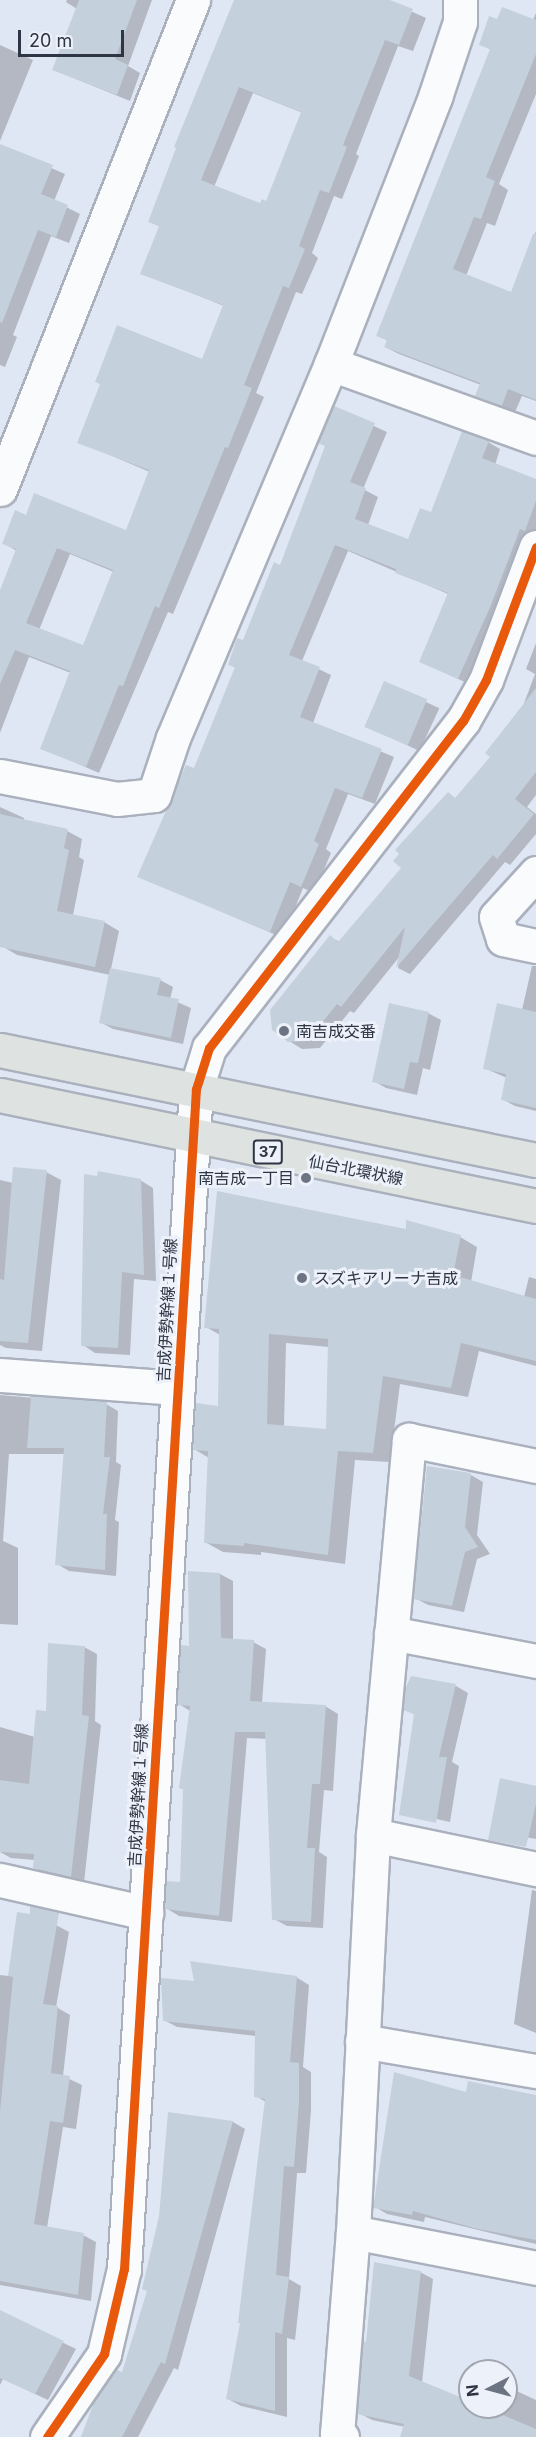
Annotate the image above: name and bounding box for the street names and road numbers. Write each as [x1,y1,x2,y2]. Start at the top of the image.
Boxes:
road number: 37 [252,1140,284,1164]
street label: 仙台北環状線 [307,1151,405,1189]
street label: 吉成伊勢幹線１号線 [154,1238,180,1382]
street label: 吉成伊勢幹線１号線 [125,1723,151,1867]

